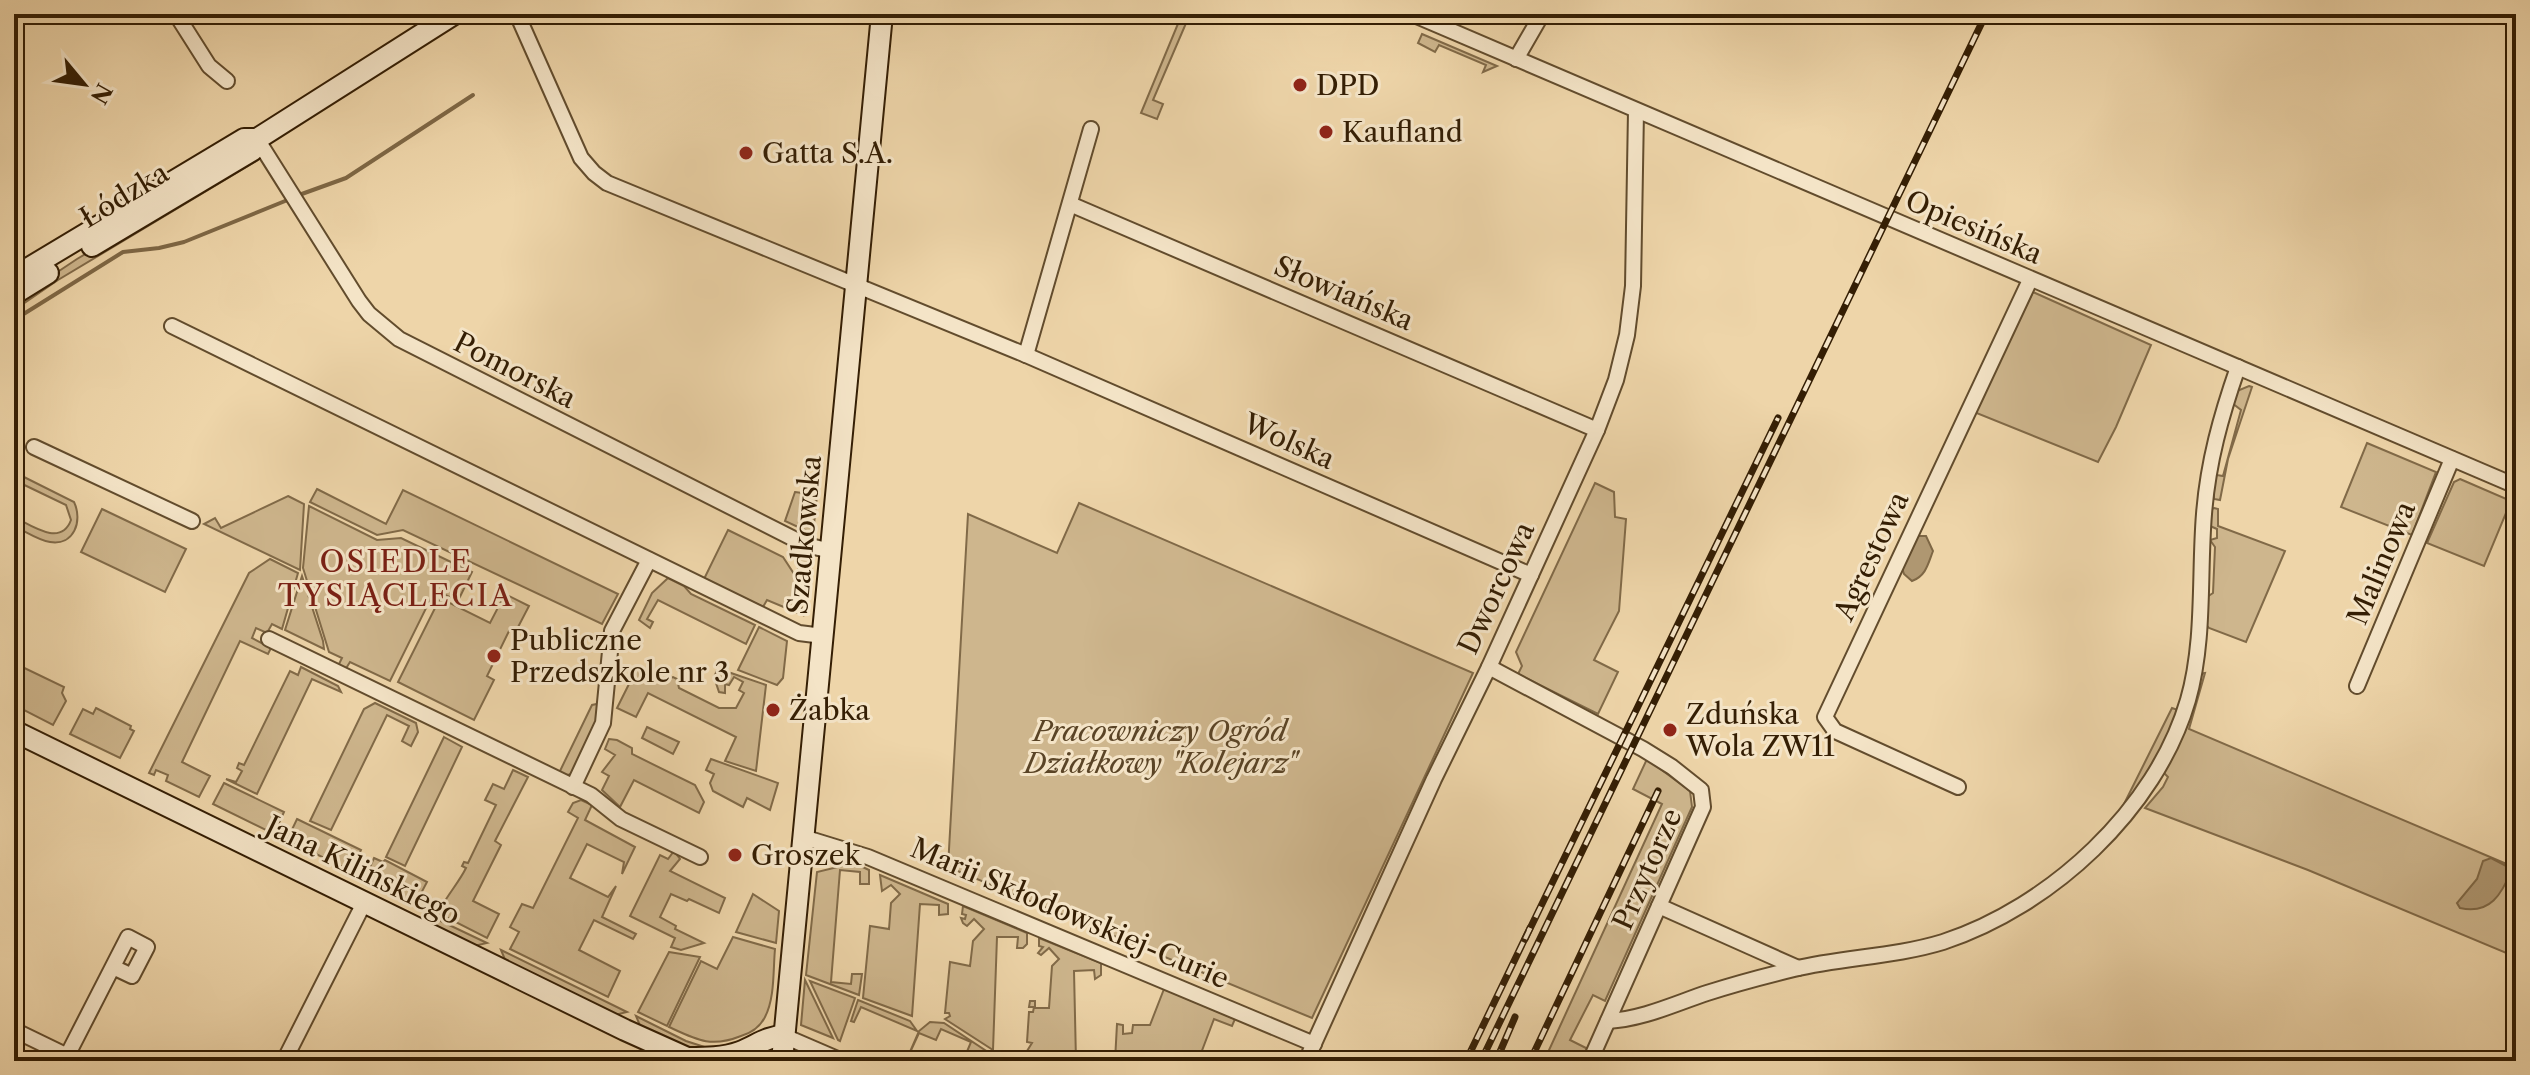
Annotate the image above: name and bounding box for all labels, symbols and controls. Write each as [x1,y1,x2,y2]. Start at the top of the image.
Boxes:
north arrow [44,44,124,124]
place label: DPD [1316,68,1379,102]
marker: DPD [1291,76,1309,94]
text: N [85,79,117,108]
place label: Kaufland [1342,115,1463,149]
marker: Kaufland [1317,123,1335,141]
place label: Gatta S.A. [762,136,893,170]
marker: Gatta S.A. [737,144,755,162]
street label: Łódzka [73,155,175,235]
street label: Opiesińska [1901,183,2048,271]
street label: Słowiańska [1269,248,1419,338]
street label: Pomorska [448,325,582,415]
street label: Wolska [1237,405,1340,476]
street label: Szadkowska [780,454,828,616]
street label: Agrestowa [1826,486,1916,627]
street label: Malinowa [2340,496,2422,630]
street label: Dworcowa [1451,516,1541,659]
district label: OSIEDLE TYSIĄCLECIA [278,543,514,614]
place label: Publiczne Przedszkole nr 3 [510,623,729,689]
marker: Publiczne Przedszkole nr 3 [485,647,503,665]
place label: Żabka [789,693,870,727]
place label: Zduńska Wola ZW11 [1685,697,1835,763]
marker: Żabka [764,701,782,719]
park label: Pracowniczy Ogród Działkowy "Kolejarz" [1022,714,1300,780]
marker: Zduńska Wola ZW11 [1661,721,1679,739]
street label: Przytorze [1605,803,1689,935]
street label: Jana Kilińskiego [256,806,466,932]
street label: Marii Skłodowskiej-Curie [906,830,1234,996]
place label: Groszek [751,838,862,872]
marker: Groszek [726,846,744,864]

